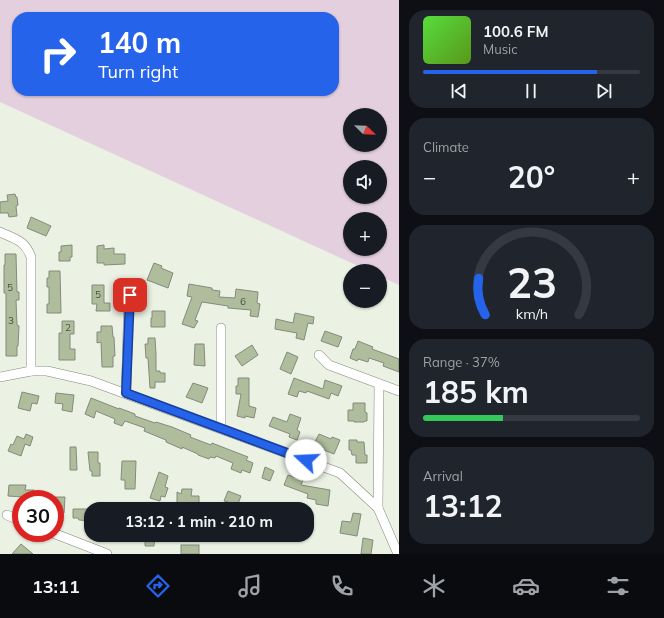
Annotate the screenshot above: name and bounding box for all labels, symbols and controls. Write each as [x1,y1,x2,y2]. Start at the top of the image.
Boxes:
text: 100.6 FM [483,22,548,41]
text: 140 m [98,25,181,60]
icon: right [32,28,84,80]
text: Music [483,41,518,57]
text: Turn right [98,60,178,83]
icon: previous [448,80,470,102]
icon: pause [520,80,542,102]
icon: next [593,80,615,102]
north arrow [343,108,387,152]
map controls [343,108,387,308]
text: Climate [423,139,469,155]
text: 20° [508,158,555,196]
button: sound [343,160,387,204]
text: − [423,163,436,191]
text: + [627,163,640,191]
button: + [343,212,387,256]
text: 23 [507,256,556,308]
button: − [343,264,387,308]
pin [113,278,147,312]
house number: 5 [7,281,13,294]
icon: arrive [119,284,141,306]
house number: 5 [95,288,101,301]
house number: 6 [240,295,246,308]
text: km/h [515,305,548,323]
house number: 3 [8,314,14,327]
house number: 2 [65,321,71,334]
text: Range · 37% [423,354,500,370]
text: 185 km [423,373,529,411]
position arrow [285,439,327,481]
text: Arrival [423,468,463,484]
text: 13:12 [423,487,502,525]
speed limit sign: 30 [12,490,64,542]
text: 13:12 · 1 min · 210 m [125,512,273,531]
icon: directions [144,572,172,600]
icon: music [236,572,264,600]
icon: phone [328,572,356,600]
icon: climate [420,572,448,600]
icon: car [512,572,540,600]
icon: filters [604,572,632,600]
text: 13:11 [32,575,80,598]

